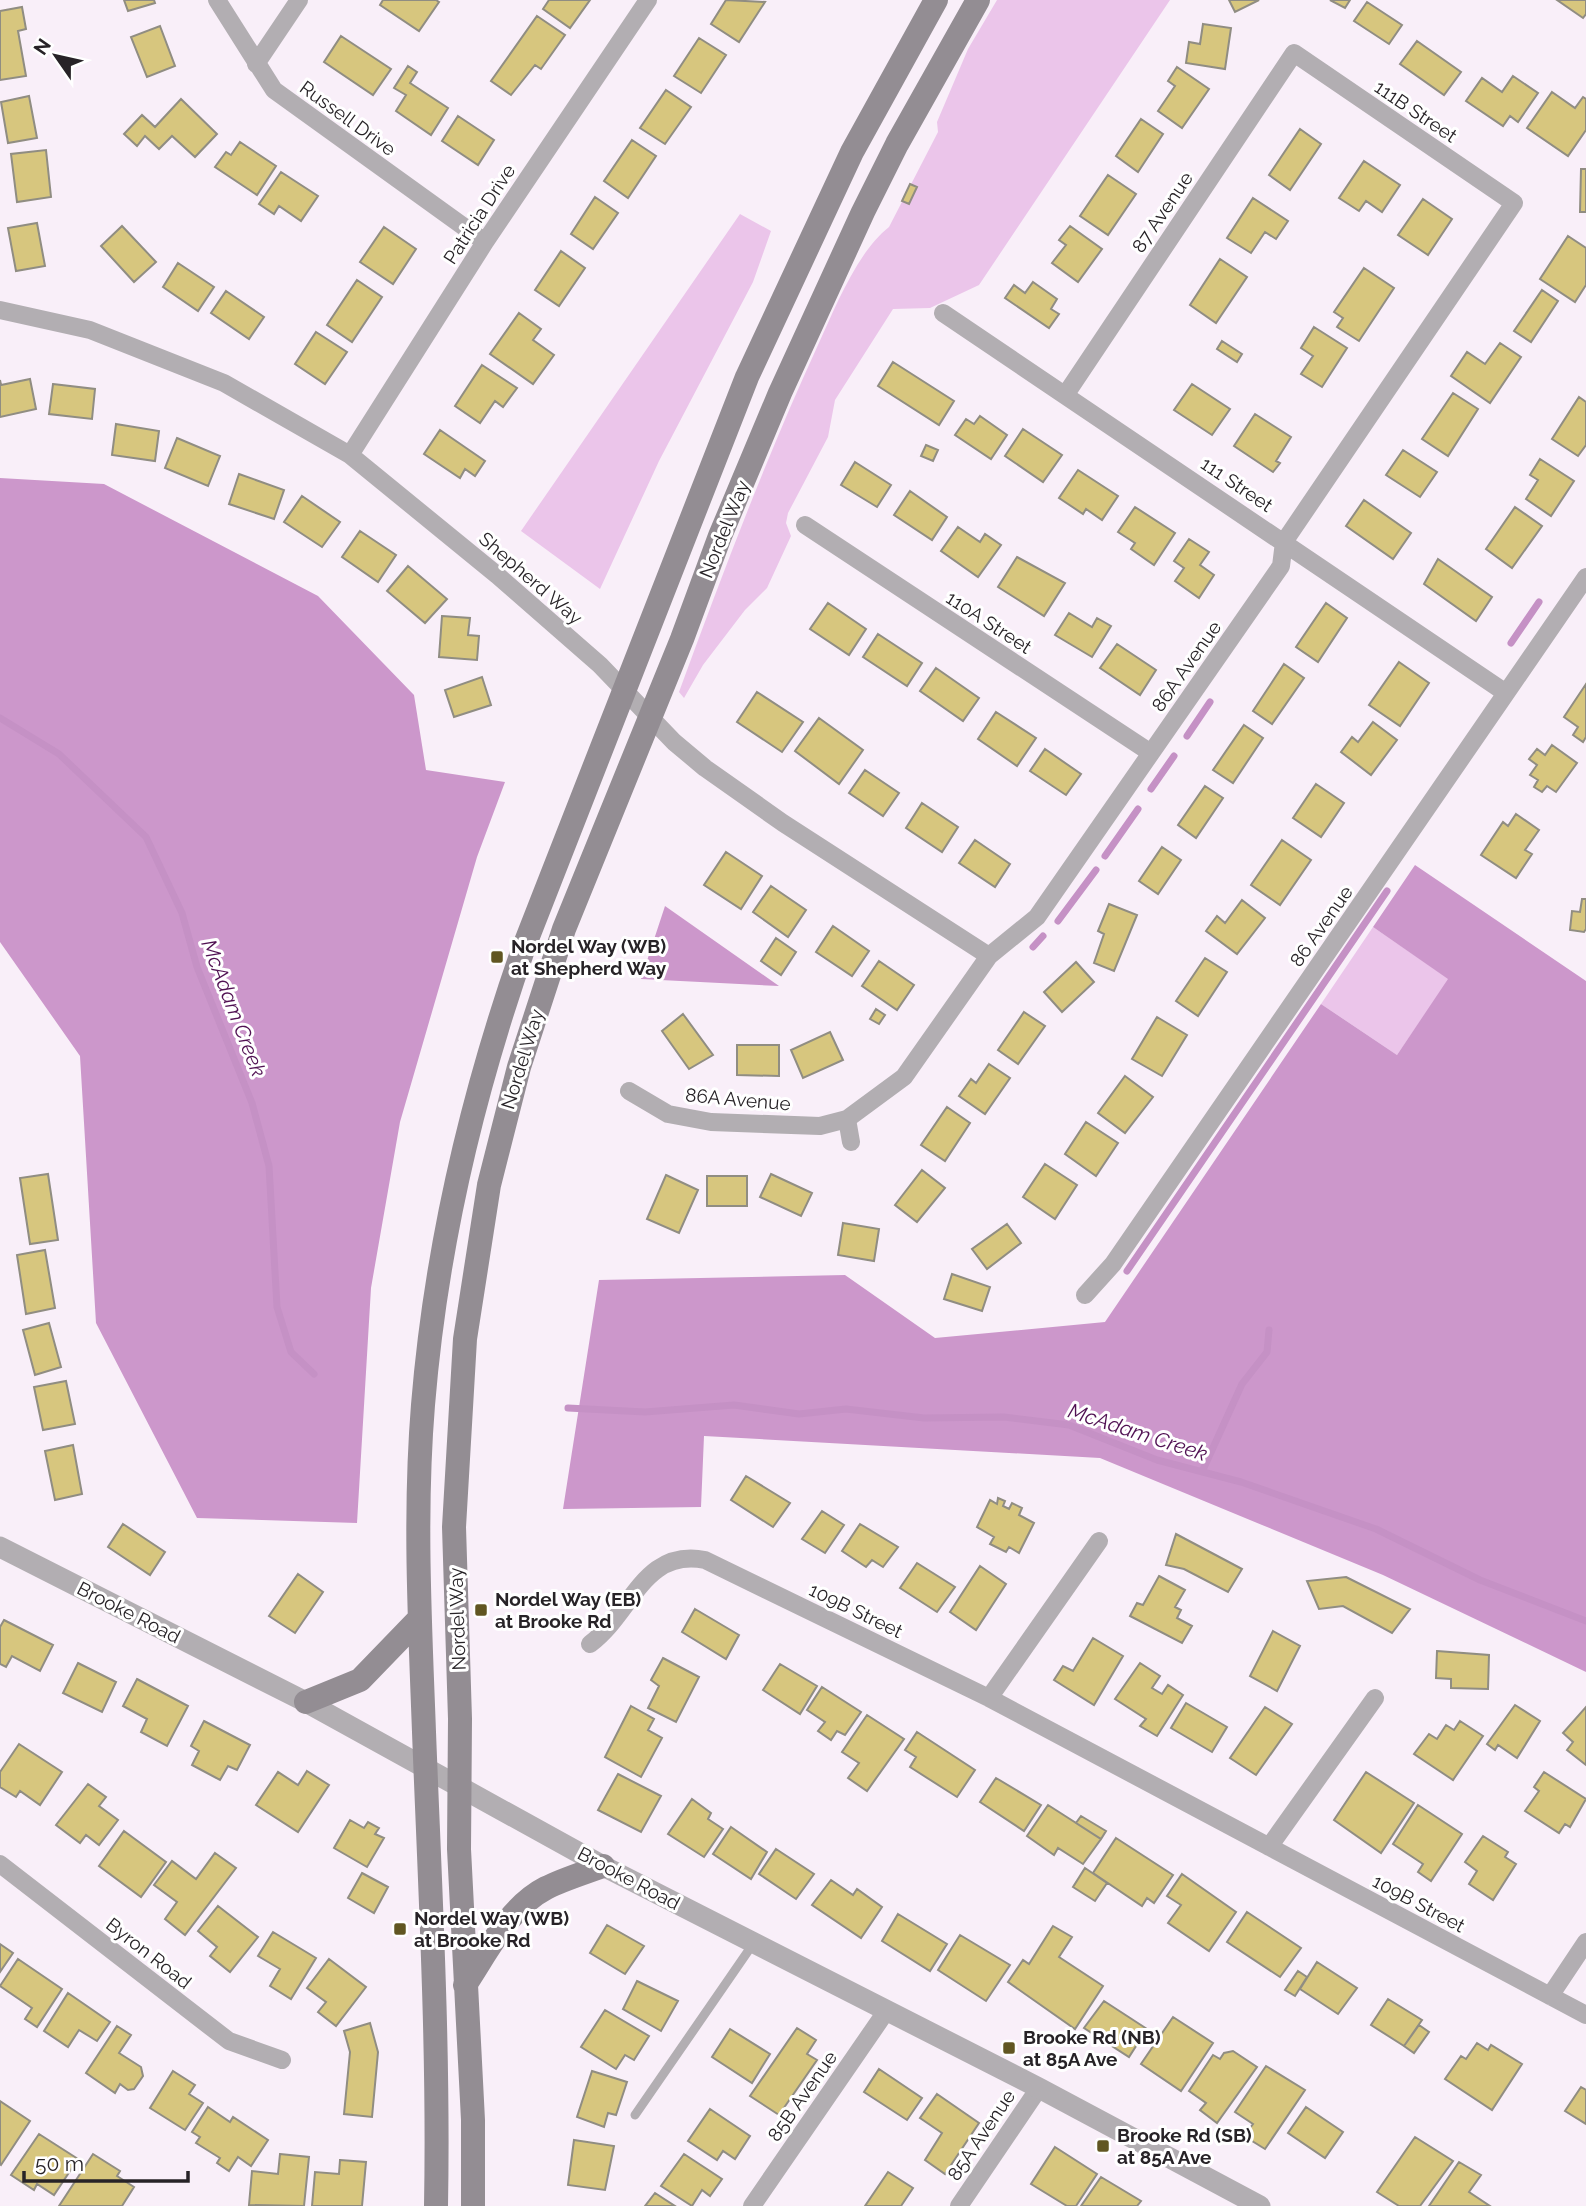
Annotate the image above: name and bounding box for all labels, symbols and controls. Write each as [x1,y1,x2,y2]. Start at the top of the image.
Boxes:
north arrow [21,21,91,91]
text: N [29,34,55,59]
street label: 111B Street [1371,75,1462,147]
street label: Russell Drive [296,76,400,160]
street label: Patricia Drive [439,160,519,268]
street label: 87 Avenue [1127,168,1197,256]
street label: 111 Street [1197,452,1278,516]
street label: Nordel Way [694,477,754,581]
street label: Shepherd Way [475,527,587,629]
street label: 110A Street [942,586,1036,658]
street label: 86A Avenue [1147,616,1225,716]
street label: 86 Avenue [1285,881,1357,971]
place label: Nordel Way (WB) at Shepherd Way [511,935,667,979]
water label: McAdam Creek [196,936,272,1080]
marker: Nordel Way (WB) at Shepherd Way [489,949,505,965]
street label: Nordel Way [496,1006,548,1112]
street label: 86A Avenue [684,1083,792,1115]
water label: McAdam Creek [1065,1398,1211,1466]
street label: Nordel Way [444,1567,470,1671]
street label: Brooke Road [74,1577,184,1647]
street label: 109B Street [806,1578,907,1642]
place label: Nordel Way (EB) at Brooke Rd [495,1588,641,1632]
marker: Nordel Way (EB) at Brooke Rd [473,1602,489,1618]
street label: Brooke Road [574,1842,684,1914]
street label: 109B Street [1369,1870,1469,1937]
place label: Nordel Way (WB) at Brooke Rd [414,1907,569,1951]
street label: Byron Road [102,1913,196,1993]
marker: Nordel Way (WB) at Brooke Rd [392,1921,408,1937]
place label: Brooke Rd (NB) at 85A Ave [1023,2026,1161,2070]
marker: Brooke Rd (NB) at 85A Ave [1001,2040,1017,2056]
street label: 85B Avenue [763,2047,841,2145]
street label: 85A Avenue [943,2085,1019,2185]
place label: Brooke Rd (SB) at 85A Ave [1117,2124,1252,2168]
marker: Brooke Rd (SB) at 85A Ave [1095,2138,1111,2154]
scale bar [24,2140,189,2184]
text: 50 m [35,2151,84,2176]

